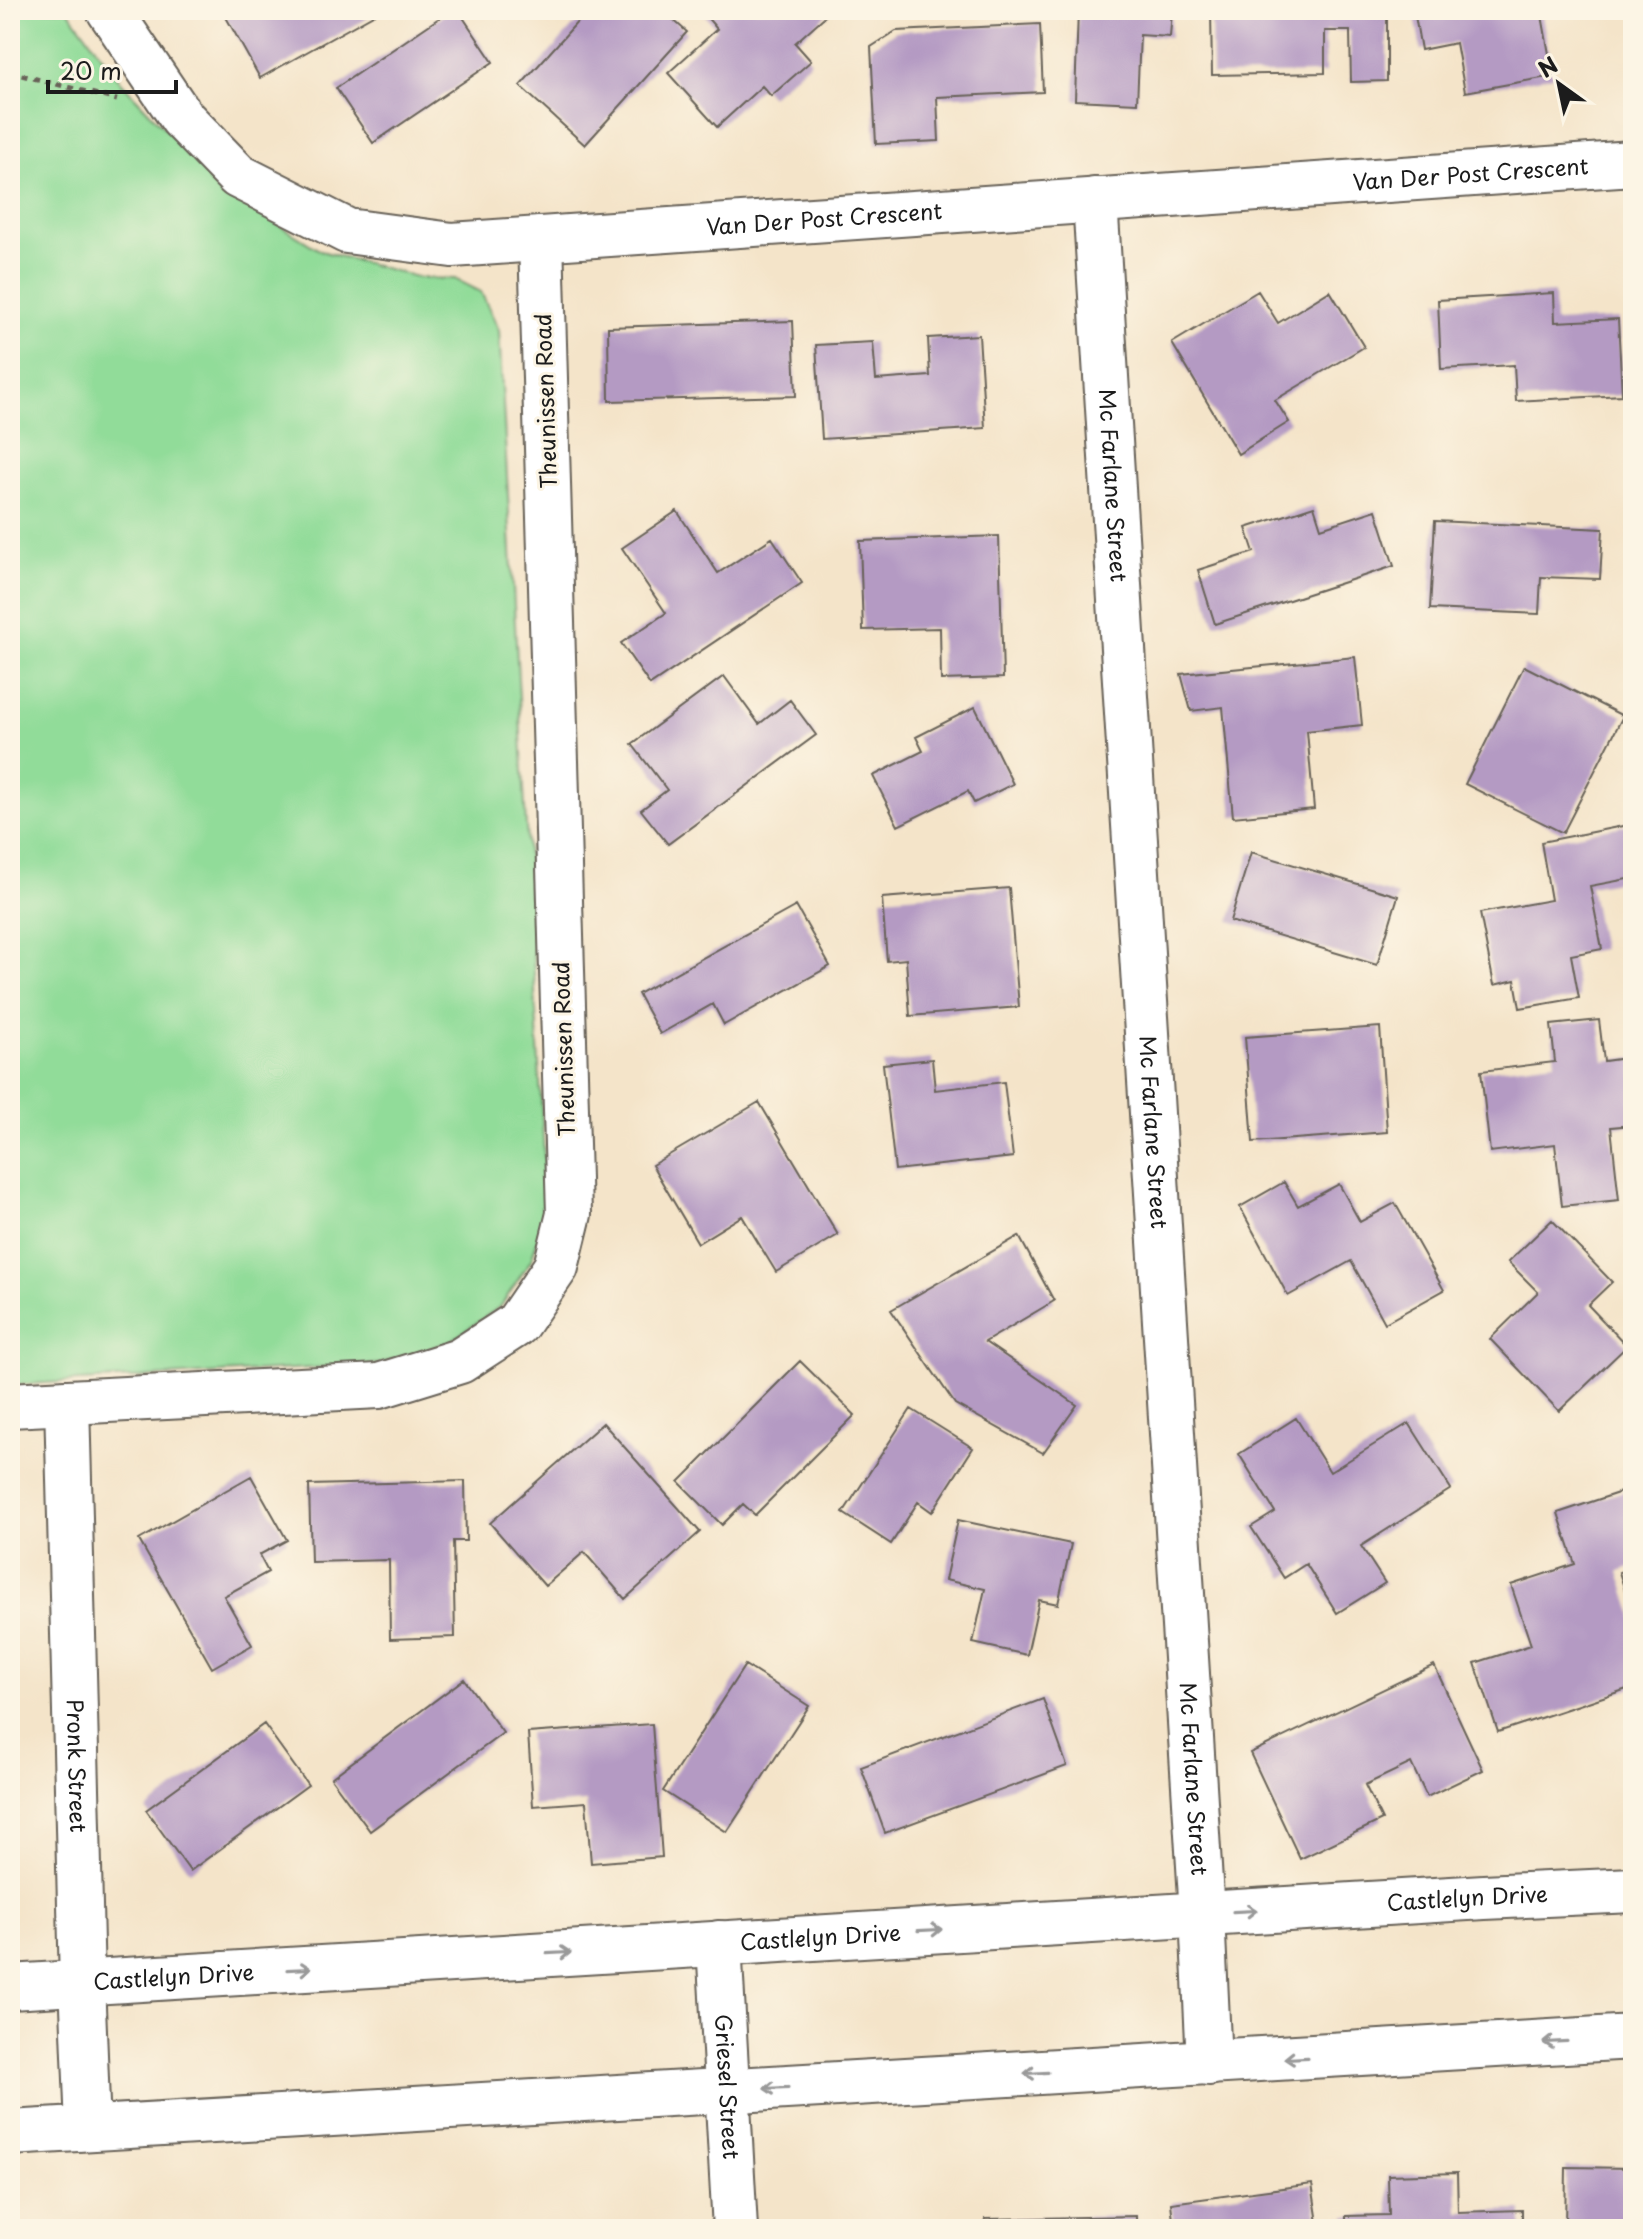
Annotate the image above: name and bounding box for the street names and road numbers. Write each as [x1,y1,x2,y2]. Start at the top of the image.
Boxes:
street label: Van Der Post Crescent [1351,148,1590,197]
street label: Van Der Post Crescent [705,193,943,242]
street label: Theunissen Road [525,313,564,489]
street label: Mc Farlane Street [1092,388,1137,583]
street label: Theunissen Road [543,961,582,1137]
street label: Mc Farlane Street [1132,1034,1177,1230]
street label: Mc Farlane Street [1173,1681,1218,1876]
street label: Pronk Street [60,1699,96,1833]
street label: Castlelyn Drive [1386,1876,1549,1918]
street label: Castlelyn Drive [739,1915,902,1957]
street label: Castlelyn Drive [92,1954,255,1997]
street label: Griesel Street [708,2013,749,2160]

